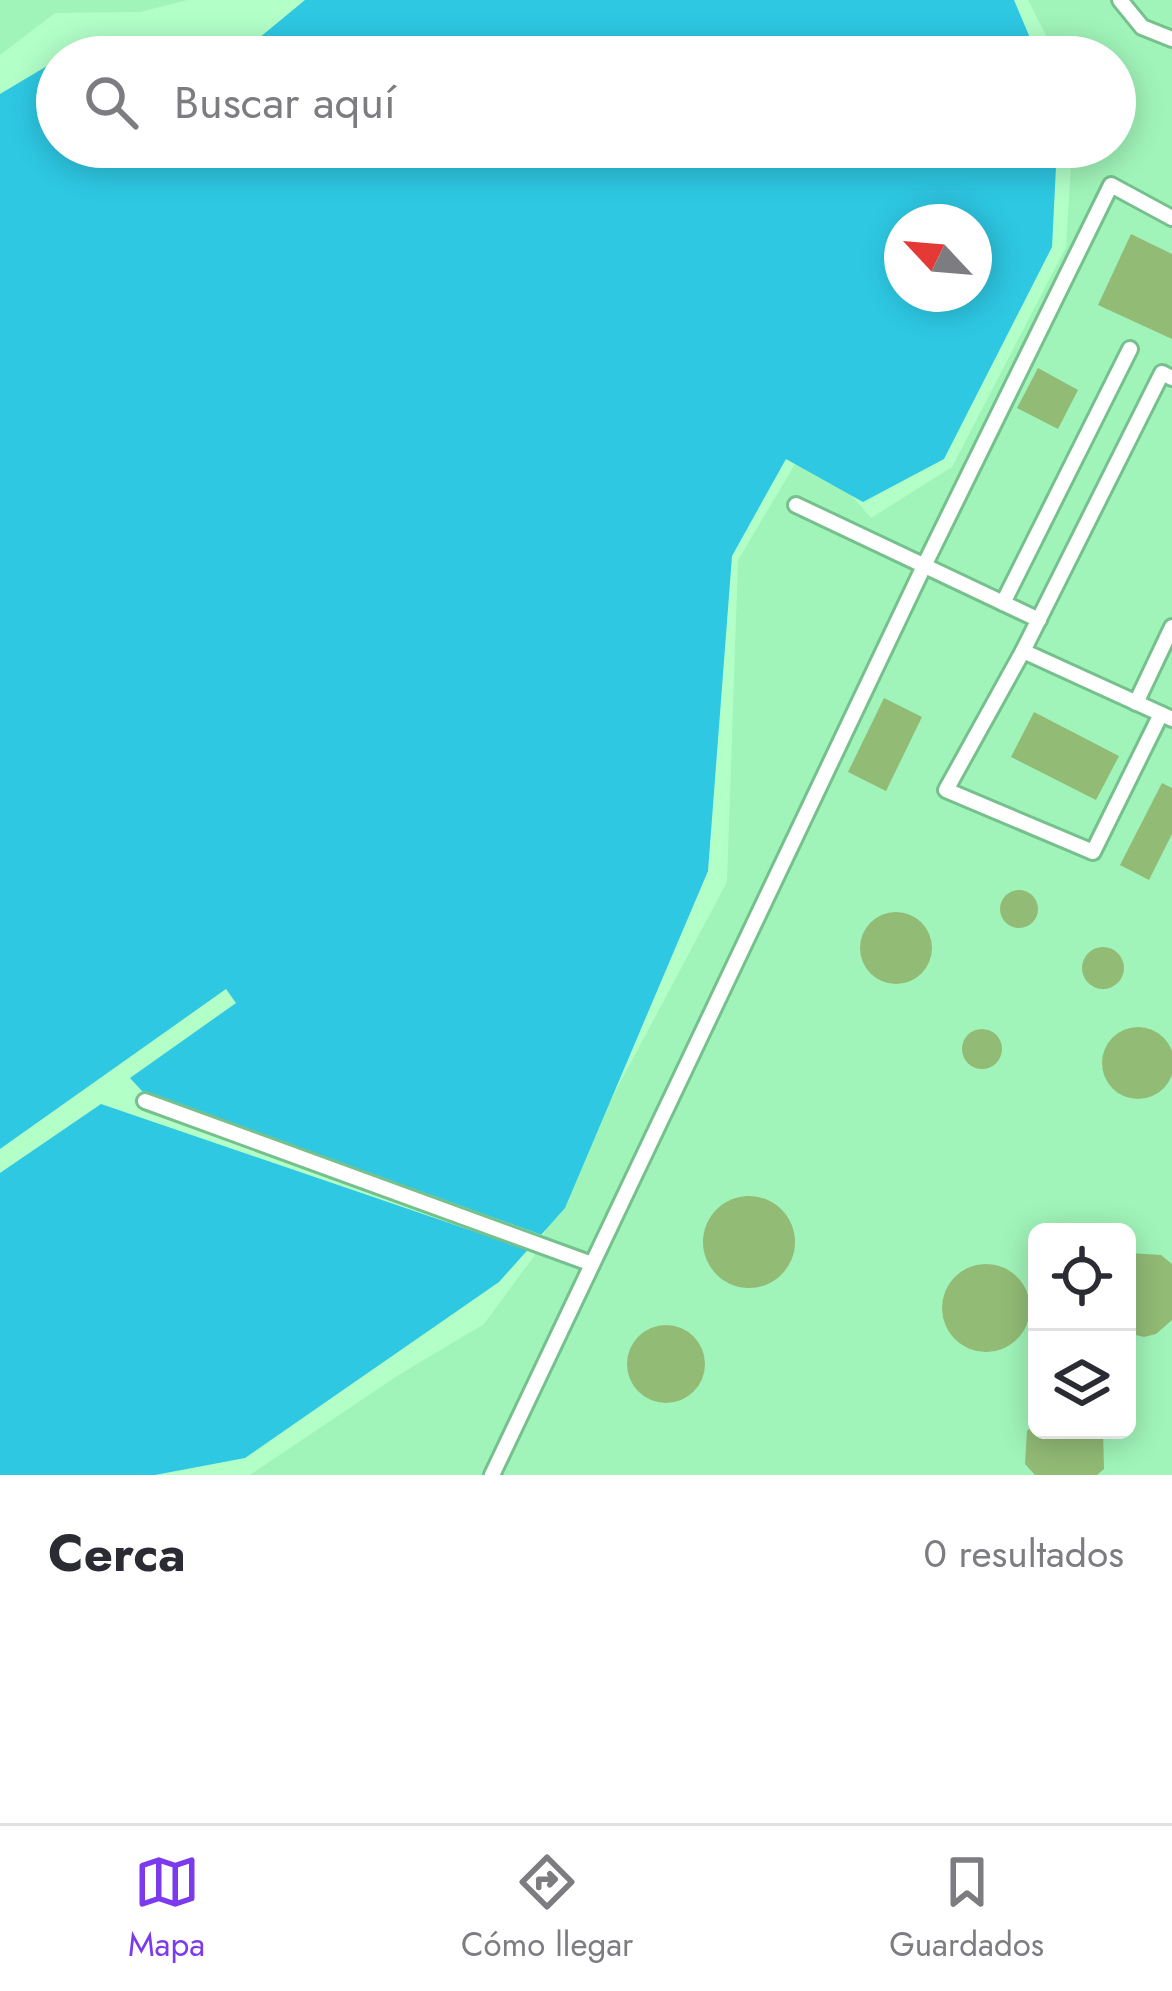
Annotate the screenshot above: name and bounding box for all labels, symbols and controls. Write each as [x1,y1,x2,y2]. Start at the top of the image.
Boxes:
search box [36,36,1136,168]
icon: search [78,69,144,135]
text: Buscar aquí [174,70,396,135]
north arrow [884,204,992,312]
map controls [1028,1223,1136,1439]
button: locate [1028,1223,1136,1331]
button: layers [1028,1331,1136,1439]
text: Cerca [48,1516,186,1590]
text: 0 resultados [924,1525,1124,1582]
tab: Mapa [128,1849,205,1968]
tab: Cómo llegar [461,1849,633,1968]
tab: Guardados [889,1849,1044,1968]

